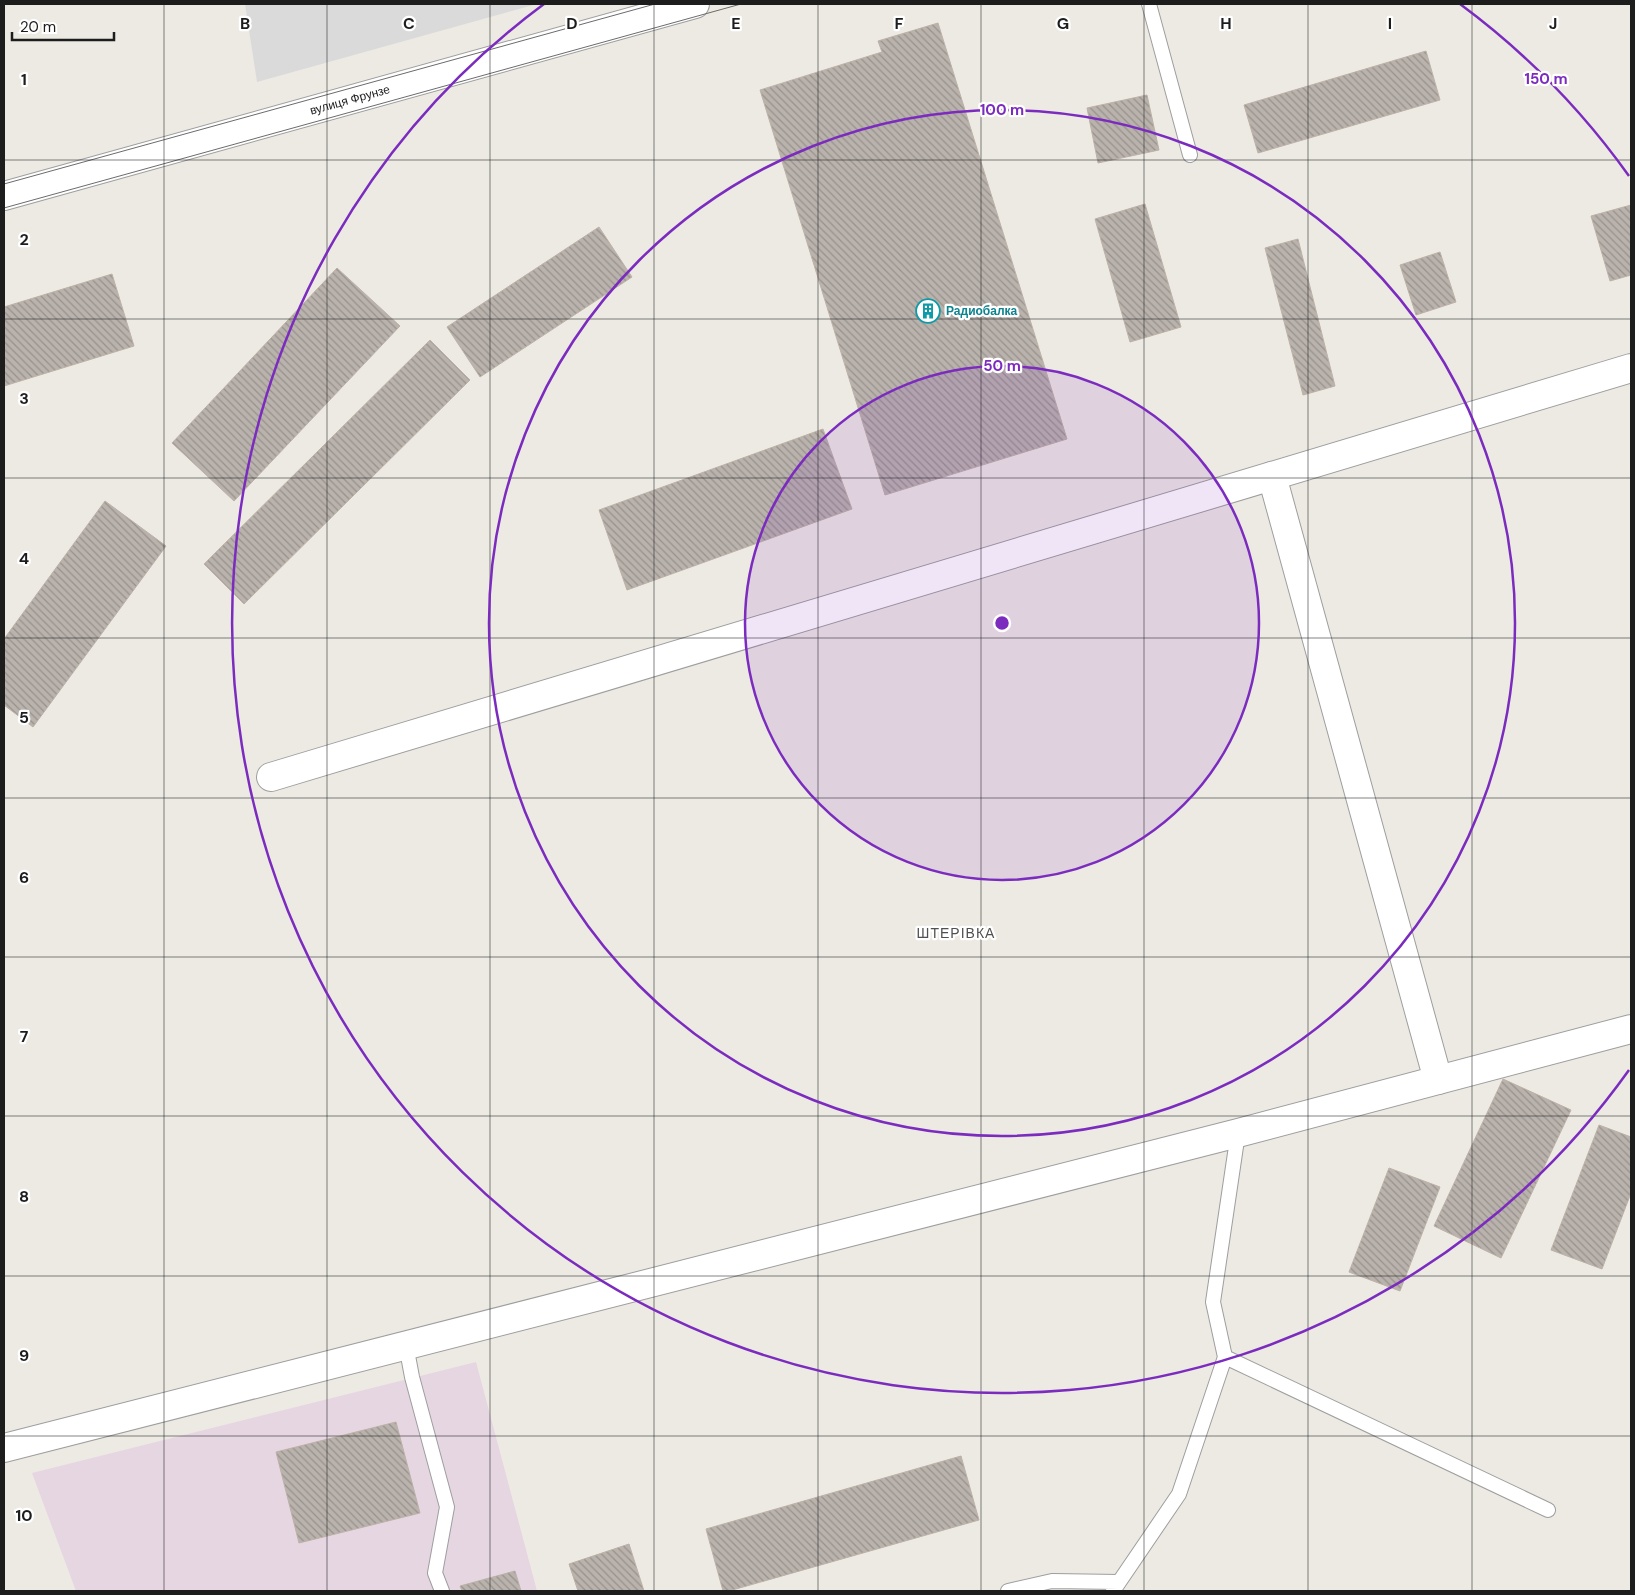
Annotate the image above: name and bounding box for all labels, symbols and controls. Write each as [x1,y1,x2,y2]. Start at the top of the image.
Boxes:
scale bar [12,10,115,42]
text: B [240,13,250,34]
text: C [403,13,415,34]
text: D [566,13,578,34]
text: E [731,13,741,34]
text: F [895,13,904,34]
text: G [1057,13,1069,34]
text: H [1220,13,1232,34]
text: I [1388,13,1392,34]
text: J [1549,13,1557,34]
text: 20 m [20,17,56,37]
text: 1 [21,69,27,90]
text: 150 m [1525,69,1568,89]
street label: вулиця Фрунзе [308,81,392,119]
text: 100 m [980,100,1024,120]
text: 2 [19,229,29,250]
building icon: Радиобалка [915,298,941,324]
place label: Радиобалка [946,303,1018,319]
text: 50 m [983,356,1021,376]
text: 3 [19,388,29,409]
text: 4 [19,548,29,569]
centre of rings [993,614,1011,632]
text: 5 [19,707,29,728]
text: 6 [19,867,29,888]
district label: ШТЕРІВКА [917,924,995,942]
text: 7 [20,1026,29,1047]
text: 8 [19,1186,29,1207]
text: 9 [19,1345,29,1366]
text: 10 [15,1505,33,1526]

